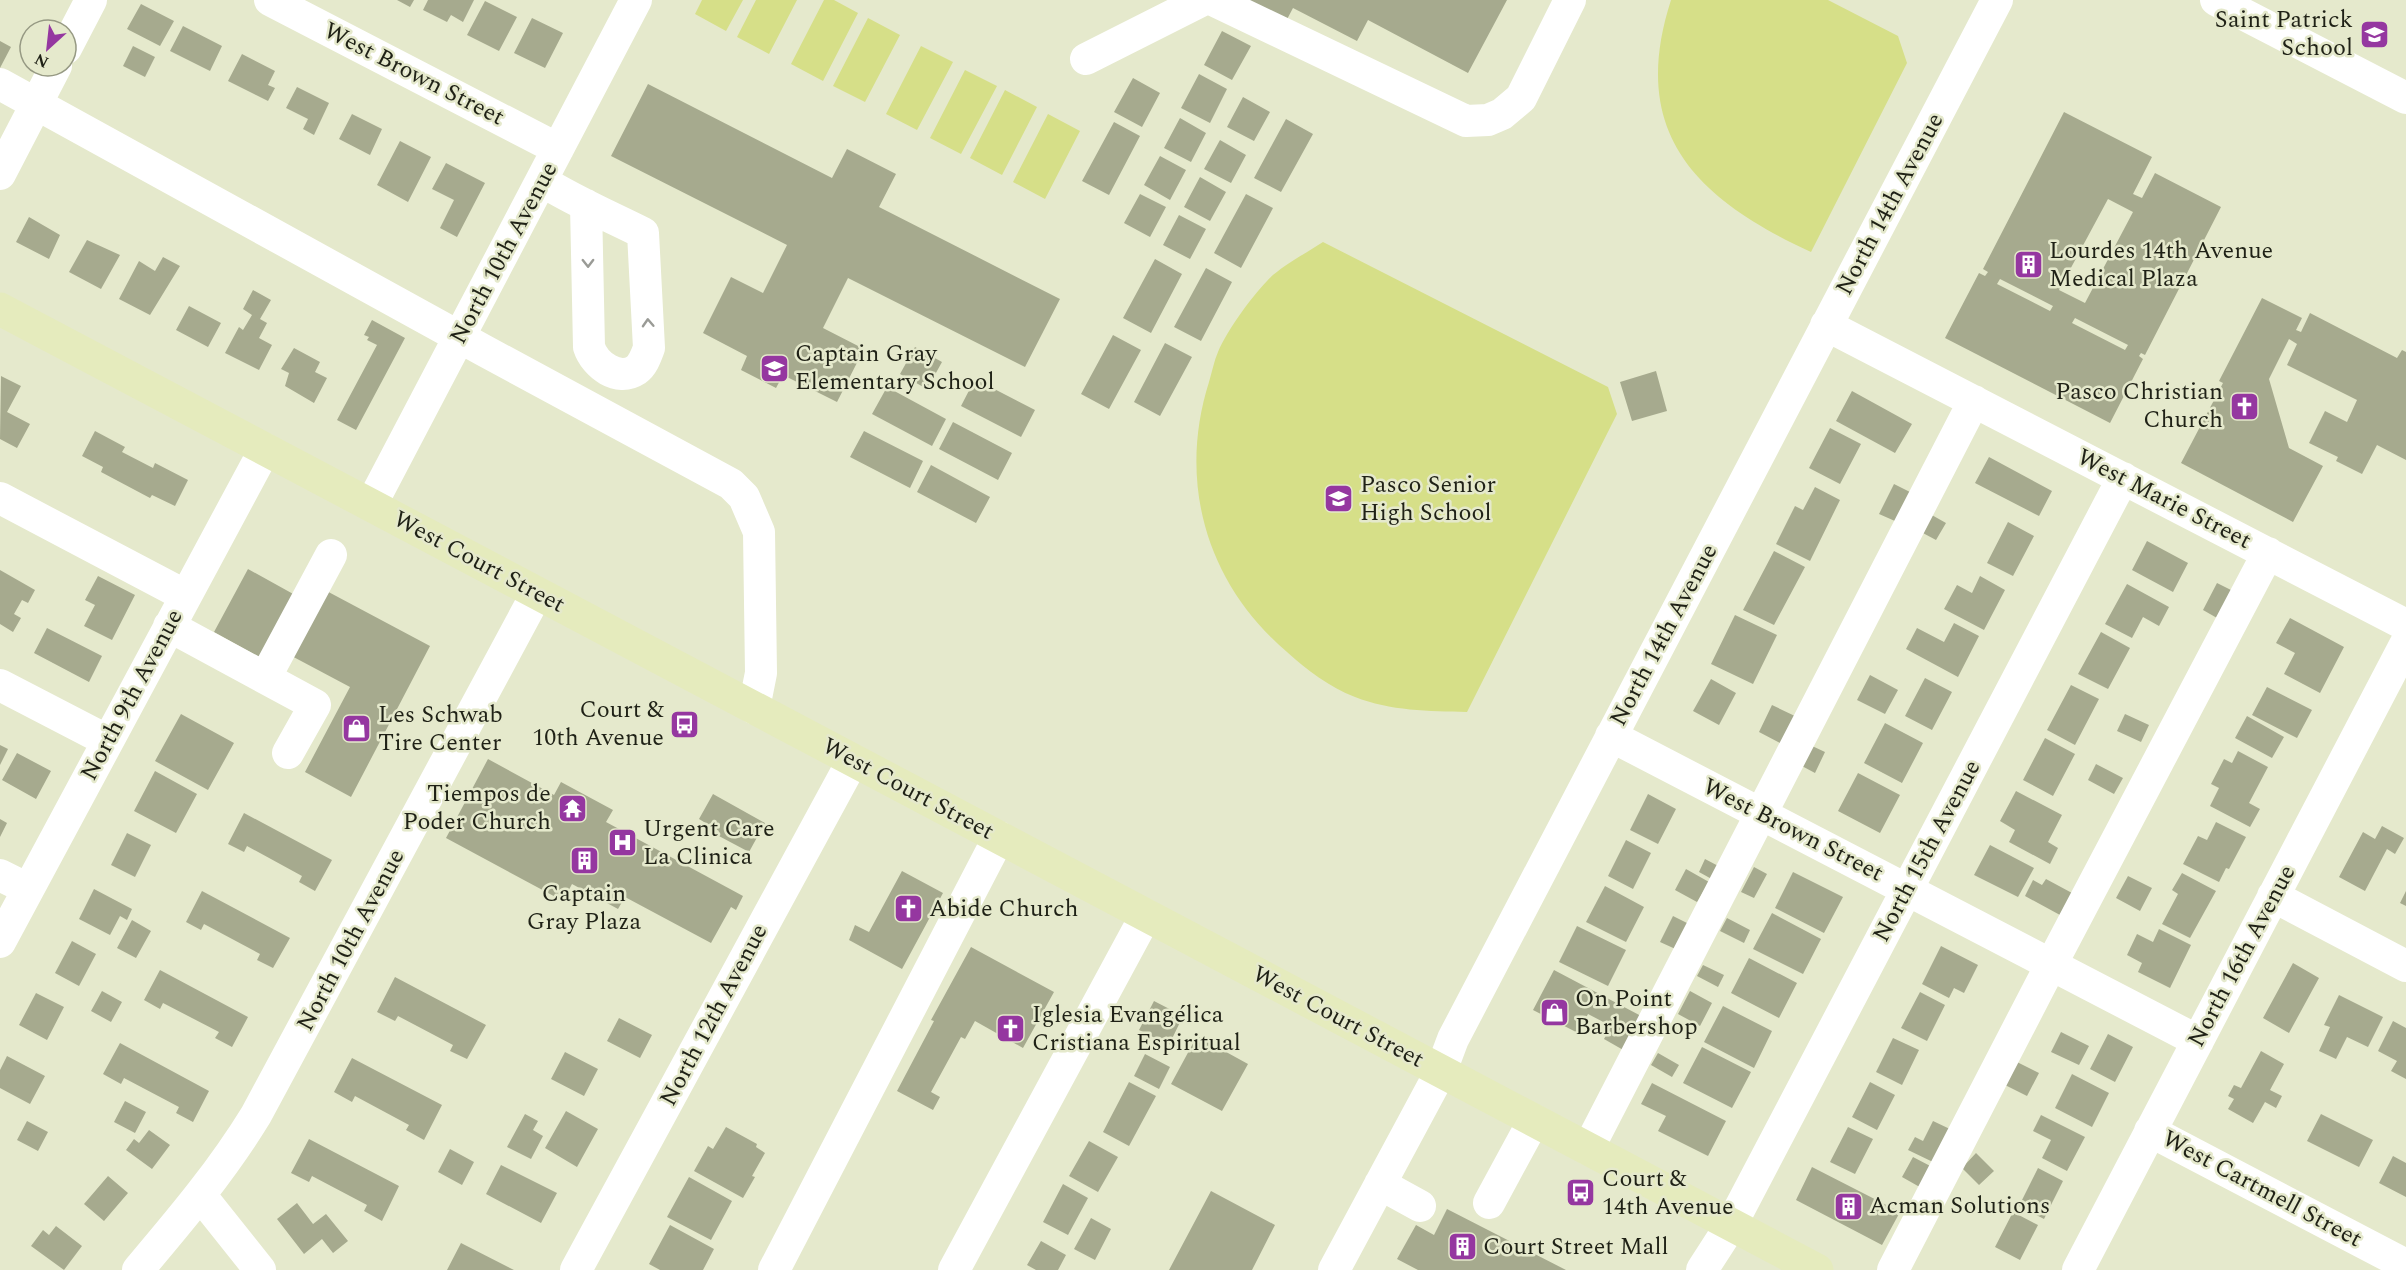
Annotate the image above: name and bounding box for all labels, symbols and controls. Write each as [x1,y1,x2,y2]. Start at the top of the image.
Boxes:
place label: Saint Patrick School [2215,2,2353,66]
street label: West Brown Street [317,13,511,135]
north arrow [18,18,78,78]
school or university icon: Saint Patrick School [2358,18,2390,50]
text: N [30,47,53,74]
street label: North 14th Avenue [1827,106,1953,302]
street label: North 10th Avenue [441,155,567,351]
place label: Lourdes 14th Avenue Medical Plaza [2049,233,2273,297]
building icon: Lourdes 14th Avenue Medical Plaza [2012,249,2044,281]
one-way arrow [581,259,594,268]
one-way arrow [641,318,654,327]
place label: Captain Gray Elementary School [795,336,995,400]
school or university icon: Captain Gray Elementary School [758,352,790,384]
place label: Pasco Christian Church [2055,374,2223,438]
church icon: Pasco Christian Church [2228,390,2260,422]
street label: West Marie Street [2070,439,2258,559]
place label: Pasco Senior High School [1360,467,1496,531]
school or university icon: Pasco Senior High School [1323,483,1355,515]
street label: West Court Street [387,501,571,623]
street label: North 14th Avenue [1601,537,1727,733]
street label: North 9th Avenue [72,603,192,787]
place label: Court & 10th Avenue [532,692,664,756]
place label: Les Schwab Tire Center [378,697,503,761]
bus stop icon: Court & 10th Avenue [669,708,701,740]
shop icon: Les Schwab Tire Center [341,713,373,745]
street label: West Court Street [816,728,1000,850]
street label: North 15th Avenue [1864,753,1990,949]
street label: West Brown Street [1696,769,1890,891]
place label: Tiempos de Poder Church [403,776,551,840]
temple icon: Tiempos de Poder Church [556,792,588,824]
place label: Urgent Care La Clinica [643,811,775,875]
hospital icon: Urgent Care La Clinica [606,827,638,859]
street label: North 10th Avenue [288,842,414,1038]
building icon: Captain Gray Plaza [568,845,600,877]
street label: North 16th Avenue [2179,858,2305,1054]
place label: Captain Gray Plaza [527,876,642,940]
place label: Abide Church [929,891,1078,927]
church icon: Abide Church [892,893,924,925]
street label: North 12th Avenue [651,917,777,1113]
street label: West Court Street [1246,956,1430,1078]
place label: On Point Barbershop [1575,981,1698,1045]
place label: Iglesia Evangélica Cristiana Espiritual [1032,997,1241,1061]
shop icon: On Point Barbershop [1538,997,1570,1029]
church icon: Iglesia Evangélica Cristiana Espiritual [995,1013,1027,1045]
street label: West Cartmell Street [2156,1121,2368,1257]
place label: Court & 14th Avenue [1602,1161,1734,1225]
bus stop icon: Court & 14th Avenue [1565,1177,1597,1209]
place label: Acman Solutions [1869,1188,2050,1224]
building icon: Acman Solutions [1832,1190,1864,1222]
place label: Court Street Mall [1483,1229,1669,1265]
building icon: Court Street Mall [1446,1231,1478,1263]

